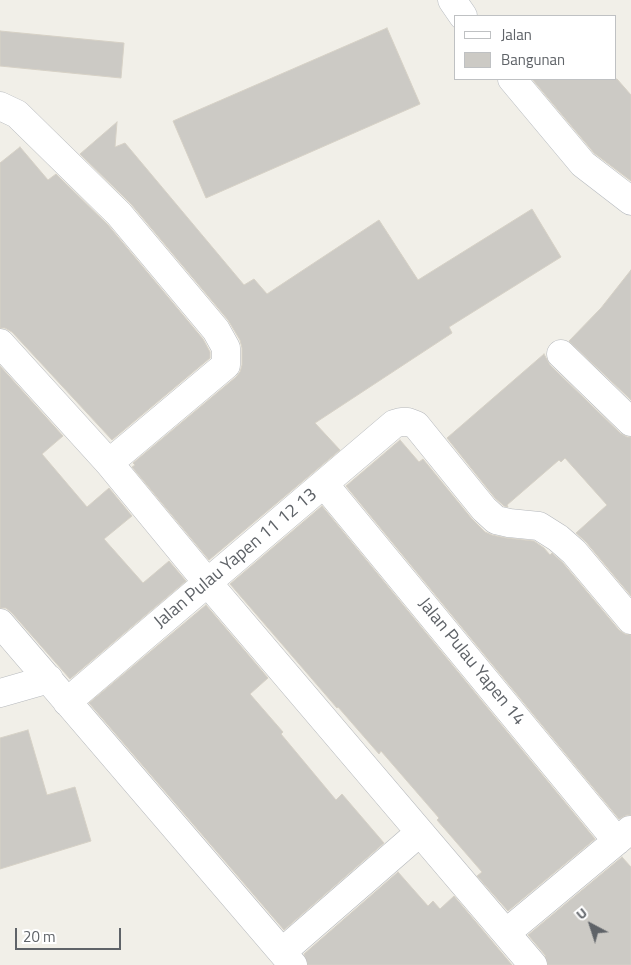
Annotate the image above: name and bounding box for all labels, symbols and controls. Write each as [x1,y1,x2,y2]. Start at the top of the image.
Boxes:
legend [454,15,616,80]
text: Jalan [501,23,532,46]
text: Bangunan [501,48,565,71]
street label: Jalan Pulau Yapen 11 12 13 [150,484,322,634]
street label: Jalan Pulau Yapen 14 [413,594,529,730]
north arrow [566,900,616,950]
text: U [571,902,591,924]
scale bar [18,918,124,950]
text: 20 m [23,925,56,948]

